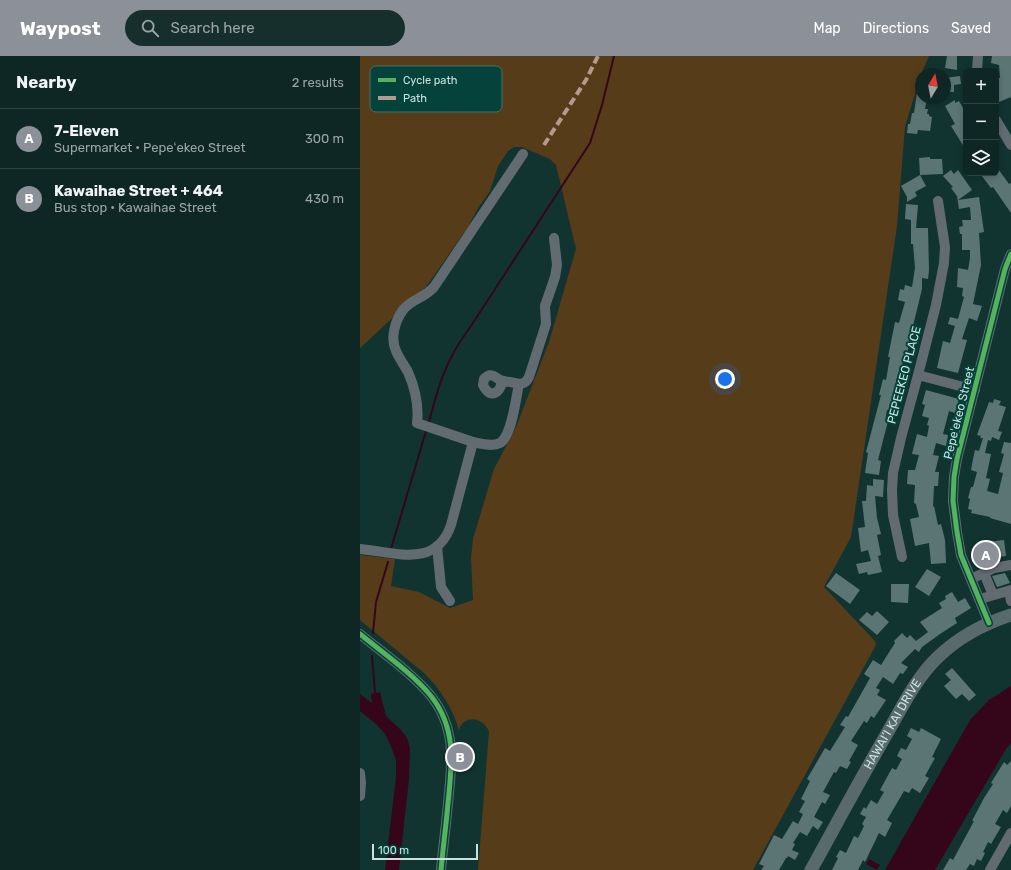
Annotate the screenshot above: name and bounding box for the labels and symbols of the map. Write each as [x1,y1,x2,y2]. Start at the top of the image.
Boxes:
legend [370,66,502,112]
north arrow [915,68,951,104]
text: Cycle path [403,74,457,87]
text: Path [403,92,427,105]
street label: PEPEEKEO PLACE [884,325,924,425]
street label: Pepeʻekeo Street [941,365,977,461]
your location [715,369,735,389]
pin: A [973,540,999,570]
street label: HAWAI’I KAI DRIVE [861,676,924,772]
pin: B [447,742,473,772]
scale bar [372,842,478,861]

